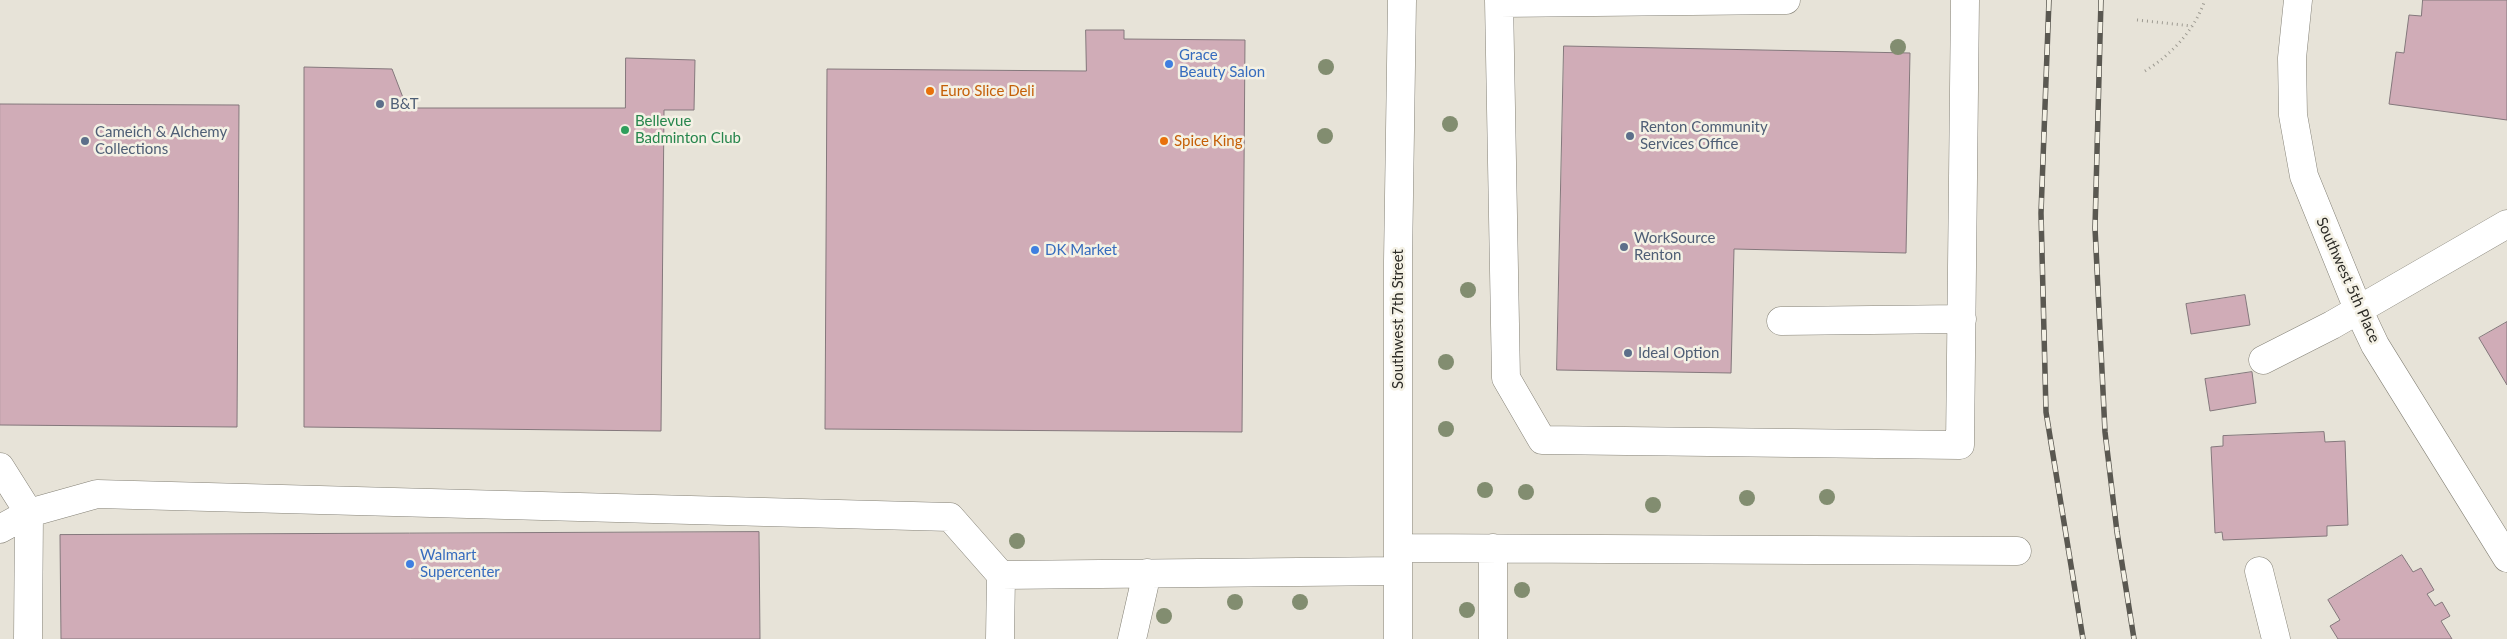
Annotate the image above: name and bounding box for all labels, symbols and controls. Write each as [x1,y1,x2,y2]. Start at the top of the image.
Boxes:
place label: Grace Beauty Salon [1179,46,1265,81]
marker: Grace Beauty Salon [1163,58,1175,70]
place label: Euro Slice Deli [940,82,1034,100]
marker: Euro Slice Deli [924,85,936,97]
place label: B&T [390,95,418,113]
marker: B&T [374,98,386,110]
place label: Bellevue Badminton Club [635,112,741,147]
place label: Renton Community Services Office [1640,118,1768,153]
place label: Cameich & Alchemy Collections [95,123,227,158]
marker: Bellevue Badminton Club [619,124,631,136]
marker: Renton Community Services Office [1624,130,1636,142]
place label: Spice King [1174,132,1242,150]
marker: Cameich & Alchemy Collections [79,135,91,147]
marker: Spice King [1158,135,1170,147]
street label: Southwest 5th Place [2312,215,2384,345]
place label: WorkSource Renton [1634,229,1715,264]
place label: DK Market [1045,241,1117,259]
marker: WorkSource Renton [1618,241,1630,253]
marker: DK Market [1029,244,1041,256]
street label: Southwest 7th Street [1389,249,1407,389]
place label: Ideal Option [1638,344,1719,362]
marker: Ideal Option [1622,347,1634,359]
place label: Walmart Supercenter [420,546,500,581]
marker: Walmart Supercenter [404,558,416,570]

